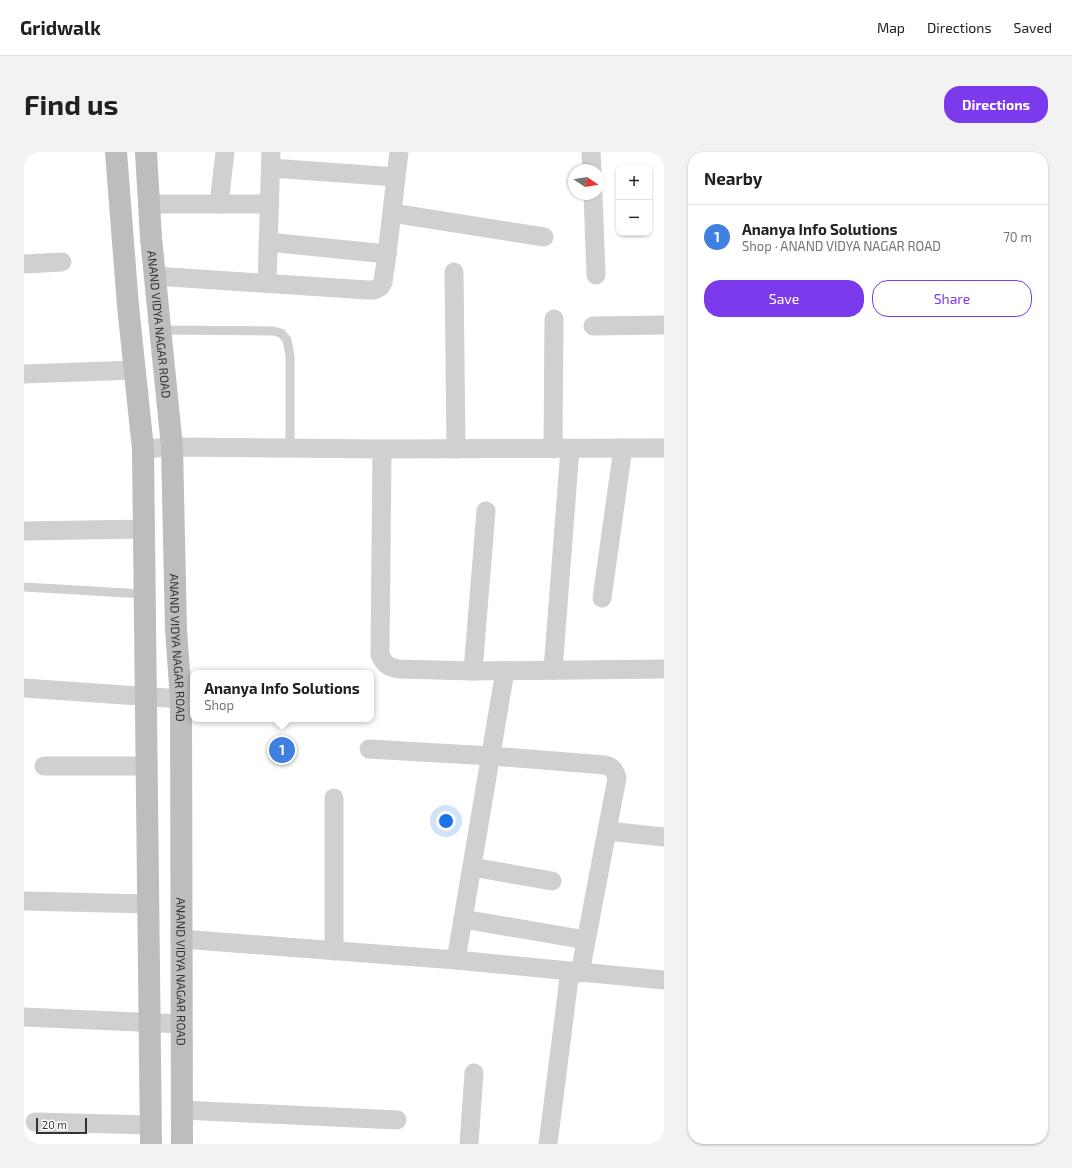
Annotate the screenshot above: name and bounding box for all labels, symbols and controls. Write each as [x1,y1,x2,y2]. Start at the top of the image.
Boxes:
text: Gridwalk [20,16,101,39]
text: Map [877,19,905,36]
text: Directions [927,19,992,36]
text: Saved [1014,19,1052,36]
button: Directions [944,86,1048,123]
text: Find us [24,87,118,121]
north arrow [568,164,604,200]
map controls [616,164,652,236]
button: + [616,164,652,200]
text: Nearby [704,168,762,188]
button: − [616,200,652,236]
text: Ananya Info Solutions [742,220,898,238]
text: 1 [714,229,720,245]
text: 70 m [1003,229,1032,245]
text: Shop · ANAND VIDYA NAGAR ROAD [742,238,941,254]
street label: ANAND VIDYA NAGAR ROAD [145,250,174,399]
button: Save [704,280,864,317]
button: Share [872,280,1032,317]
street label: ANAND VIDYA NAGAR ROAD [168,573,188,722]
popup [190,670,374,722]
text: Ananya Info Solutions [204,679,360,697]
text: Shop [204,697,234,713]
pin: 1 [269,735,295,765]
your location [436,811,456,831]
street label: ANAND VIDYA NAGAR ROAD [174,897,189,1046]
scale bar [36,1116,87,1135]
text: 20 m [42,1118,67,1131]

